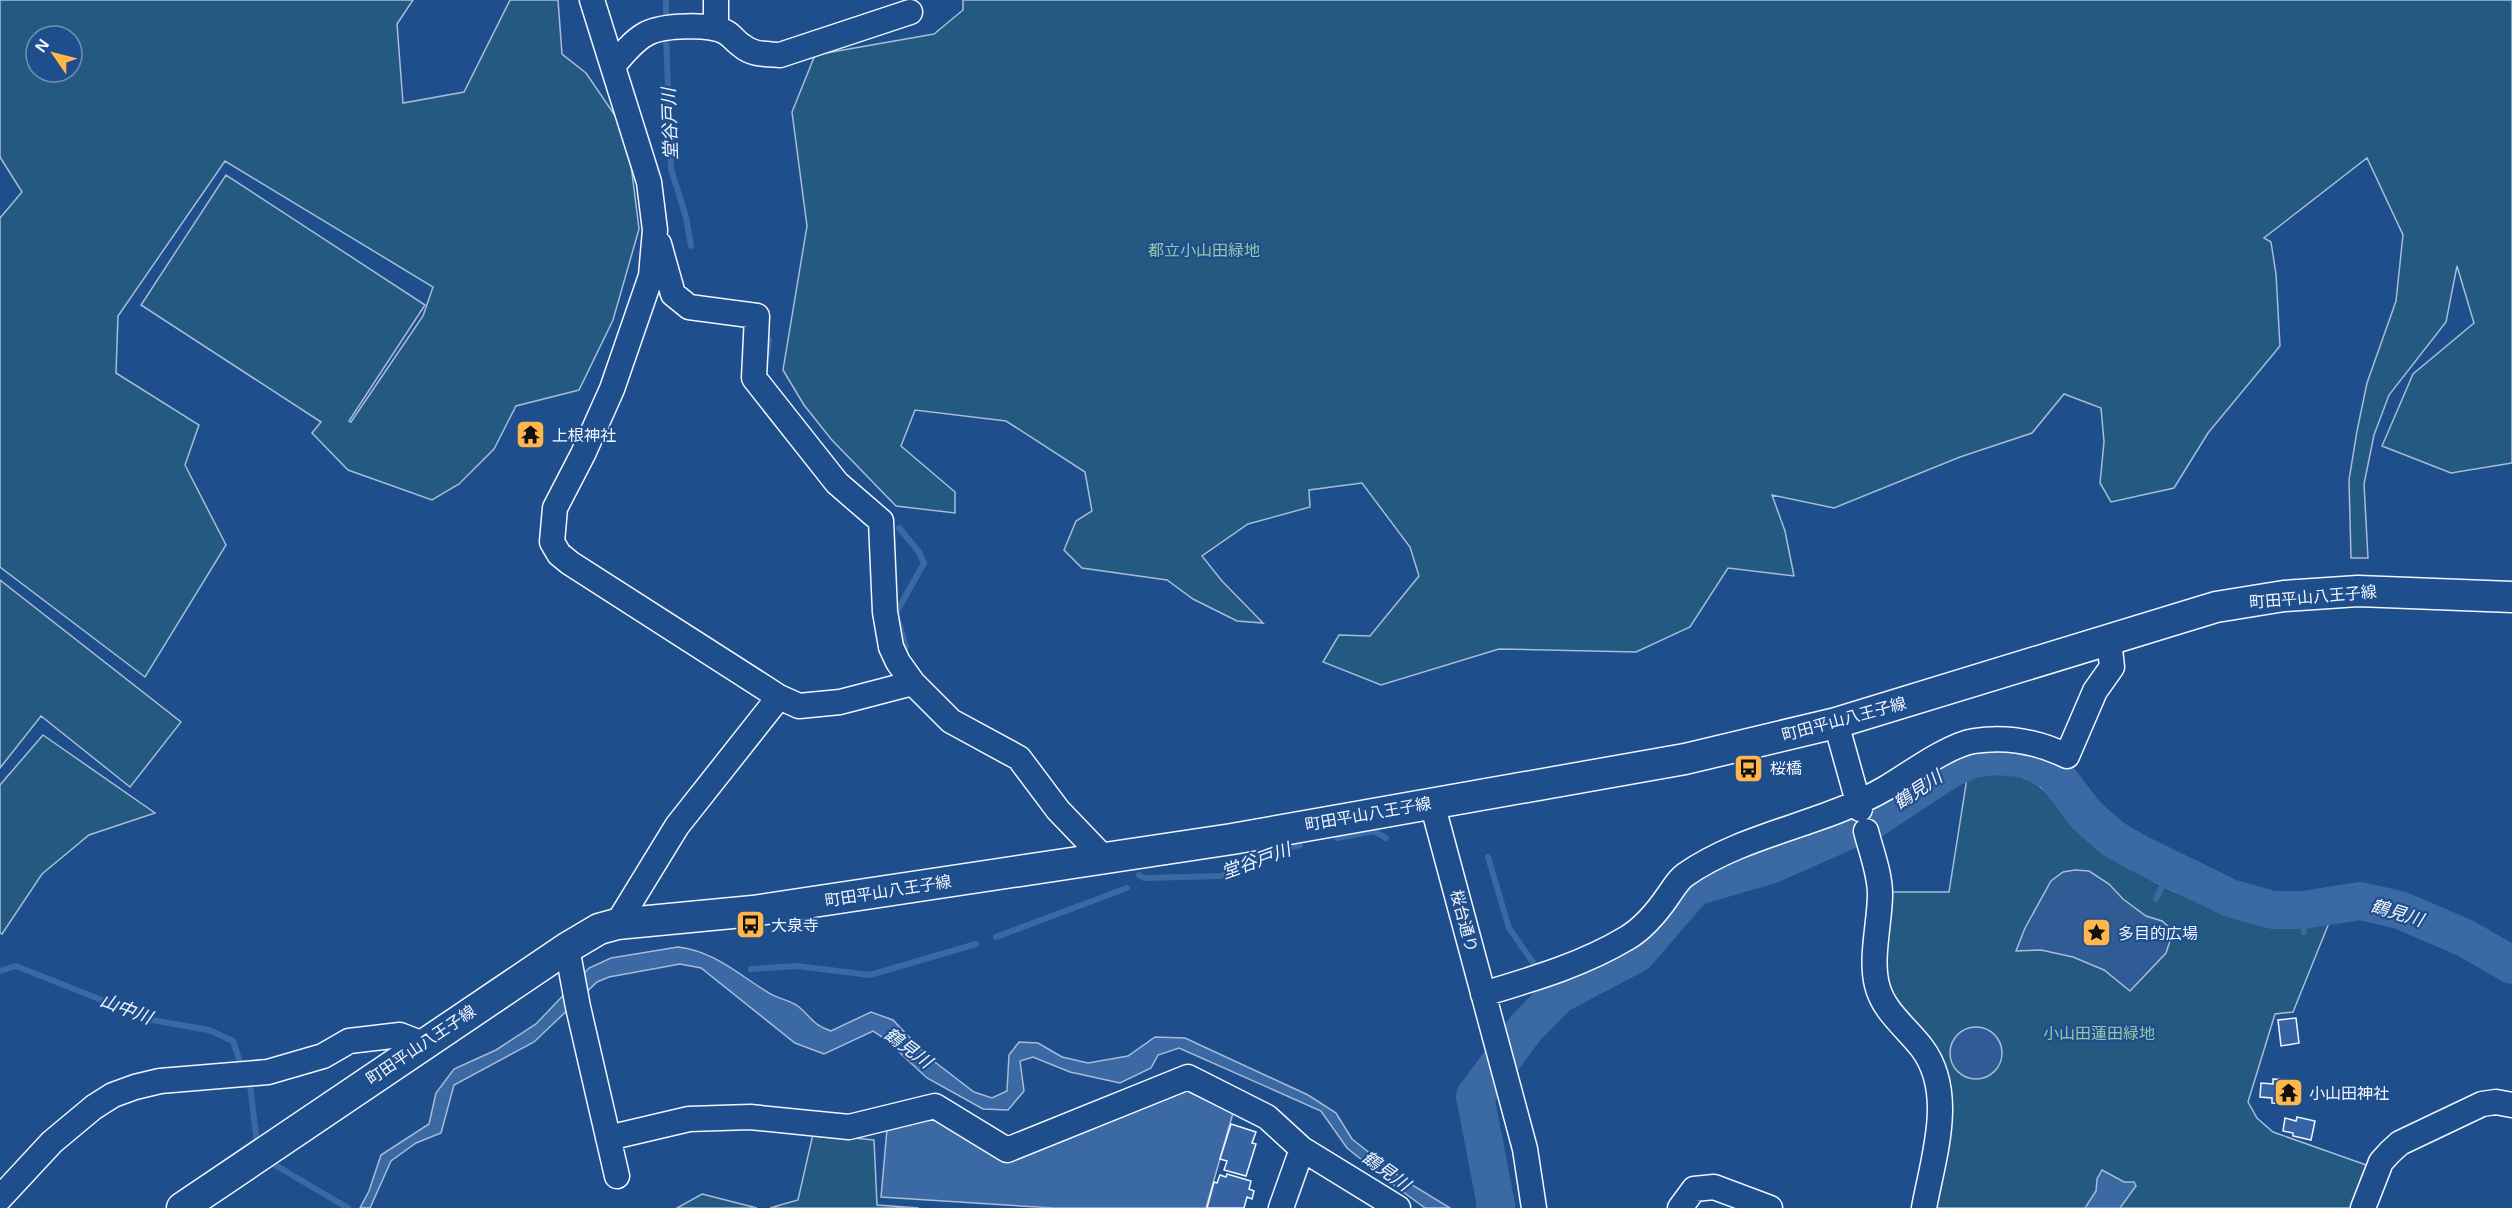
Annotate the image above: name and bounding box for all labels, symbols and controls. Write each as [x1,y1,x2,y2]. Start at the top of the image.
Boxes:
north arrow [24,24,84,84]
text: N [32,36,52,55]
water label: 堂谷戸川 [659,86,681,160]
park label: 都立小山田緑地 [1148,242,1260,259]
temple icon: 上根神社 [515,419,547,451]
place label: 上根神社 [552,427,616,444]
street label: 町田平山八王子線 [2248,583,2378,611]
street label: 町田平山八王子線 [1780,694,1908,744]
bus stop icon: 桜橋 [1733,752,1765,784]
place label: 桜橋 [1770,760,1802,777]
water label: 鶴見川 [1890,765,1948,813]
street label: 町田平山八王子線 [1303,795,1433,833]
water label: 堂谷戸川 [1219,839,1295,883]
street label: 町田平山八王子線 [823,873,953,909]
street label: 桜台通り [1448,888,1480,954]
water label: 鶴見川 [2368,896,2428,931]
bus stop icon: 大泉寺 [734,909,766,941]
place label: 大泉寺 [771,917,819,934]
place icon: 多目的広場 [2081,917,2113,949]
place label: 多目的広場 [2118,925,2198,942]
water label: 山中川 [97,990,157,1029]
street label: 町田平山八王子線 [363,1002,479,1088]
water label: 鶴見川 [880,1024,937,1073]
park label: 小山田蓮田緑地 [2043,1025,2155,1042]
temple icon: 小山田神社 [2272,1077,2304,1109]
place label: 小山田神社 [2309,1085,2389,1102]
water label: 鶴見川 [1358,1147,1415,1196]

